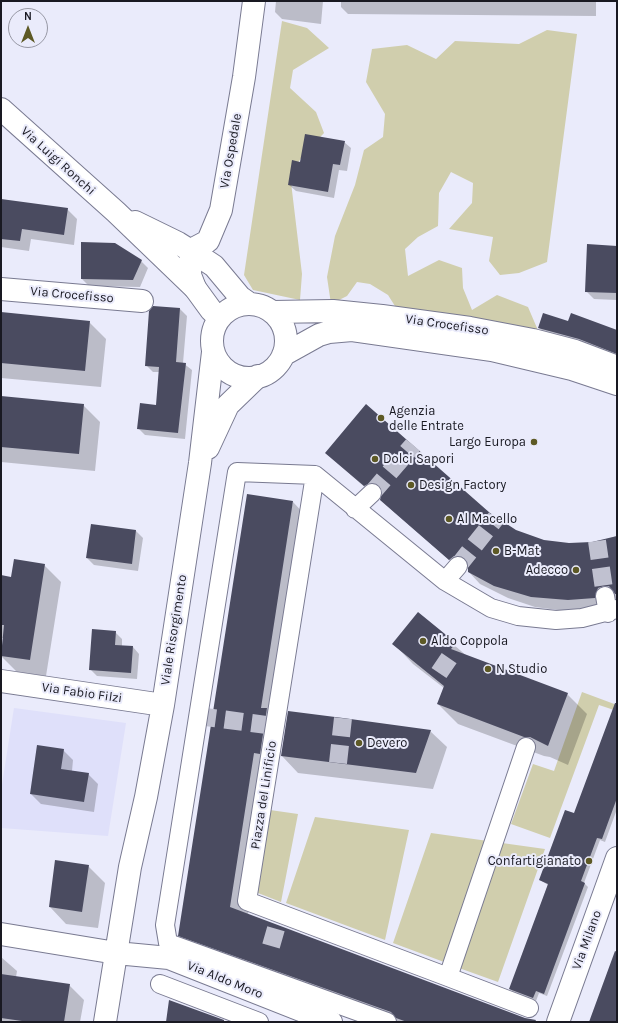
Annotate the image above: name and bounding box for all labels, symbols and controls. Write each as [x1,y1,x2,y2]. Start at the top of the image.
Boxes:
north arrow [8,8,48,48]
text: N [24,10,32,23]
street label: Via Ospedale [217,112,245,190]
street label: Via Luigi Ronchi [18,123,98,199]
street label: Via Crocefisso [30,284,114,306]
street label: Via Crocefisso [404,311,490,339]
place label: Agenzia delle Entrate [389,403,464,434]
marker: Agenzia delle Entrate [376,413,386,423]
place label: Largo Europa [449,434,526,450]
marker: Largo Europa [529,437,539,447]
place label: Dolci Sapori [383,451,454,467]
marker: Dolci Sapori [370,454,380,464]
place label: Design Factory [419,477,506,493]
marker: Design Factory [406,480,416,490]
place label: Al Macello [457,511,517,527]
marker: Al Macello [444,514,454,524]
place label: B-Mat [504,543,540,559]
marker: B-Mat [491,546,501,556]
place label: Adecco [526,562,568,578]
marker: Adecco [571,565,581,575]
street label: Viale Risorgimento [158,574,190,686]
place label: Aldo Coppola [431,633,508,649]
marker: Aldo Coppola [418,636,428,646]
place label: N Studio [496,661,547,677]
marker: N Studio [483,664,493,674]
street label: Via Fabio Filzi [41,680,123,706]
place label: Devero [367,735,407,751]
marker: Devero [354,738,364,748]
street label: Piazza del Linificio [248,740,280,850]
place label: Confartigianato [488,853,581,869]
marker: Confartigianato [584,856,594,866]
street label: Via Milano [569,908,605,972]
street label: Via Aldo Moro [185,958,265,1002]

